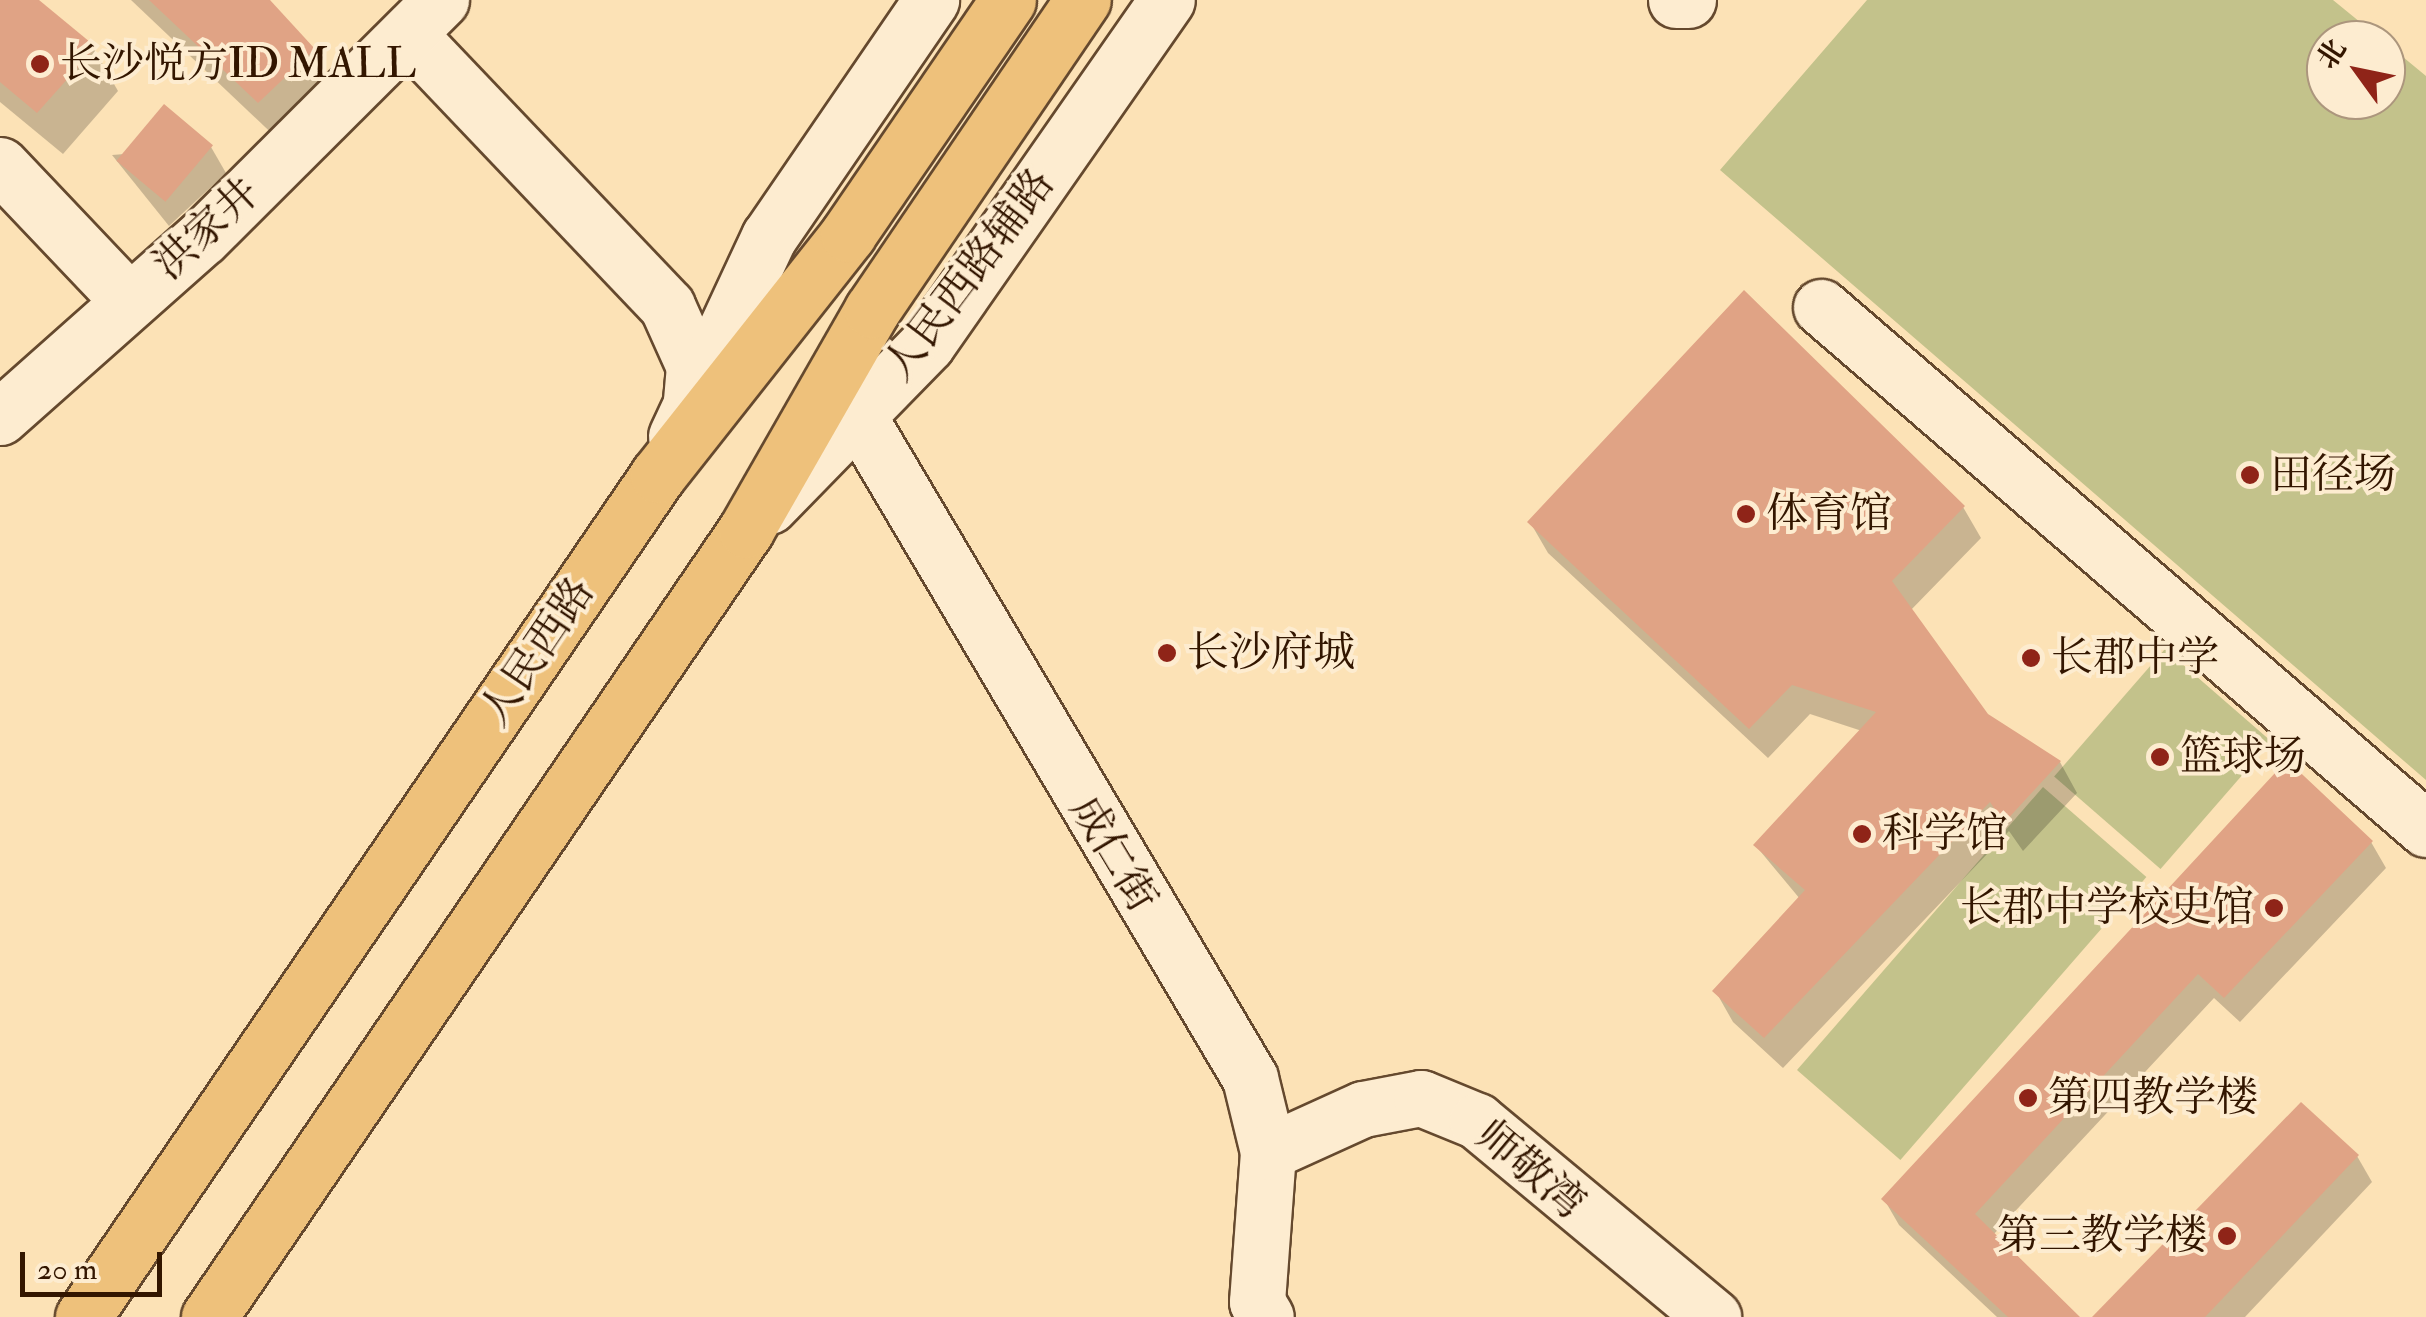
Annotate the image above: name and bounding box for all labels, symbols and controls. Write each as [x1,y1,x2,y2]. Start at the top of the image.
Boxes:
north arrow [2306,20,2406,120]
text: 北 [2310,33,2354,76]
place label: 长沙悦方ID MALL [60,39,416,89]
marker: 长沙悦方ID MALL [29,53,51,75]
street label: 人民西路辅路 [873,159,1065,391]
street label: 洪家井 [144,168,270,290]
place label: 田径场 [2270,450,2396,500]
marker: 田径场 [2239,464,2261,486]
place label: 体育馆 [1766,489,1892,539]
marker: 体育馆 [1735,503,1757,525]
street label: 人民西路 [469,568,605,736]
place label: 长沙府城 [1187,628,1355,678]
place label: 长郡中学 [2051,633,2219,683]
marker: 长沙府城 [1156,642,1178,664]
marker: 长郡中学 [2020,647,2042,669]
place label: 篮球场 [2180,732,2306,782]
marker: 篮球场 [2149,746,2171,768]
street label: 成仁街 [1059,787,1167,921]
place label: 科学馆 [1882,809,2008,859]
marker: 科学馆 [1851,823,1873,845]
place label: 长郡中学校史馆 [1960,883,2254,933]
marker: 长郡中学校史馆 [2263,897,2285,919]
place label: 第四教学楼 [2048,1073,2258,1123]
marker: 第四教学楼 [2017,1087,2039,1109]
street label: 师敬湾 [1466,1110,1594,1230]
place label: 第三教学楼 [1997,1211,2207,1261]
marker: 第三教学楼 [2216,1225,2238,1247]
scale bar [25,1232,168,1294]
text: 20 m [37,1251,97,1288]

